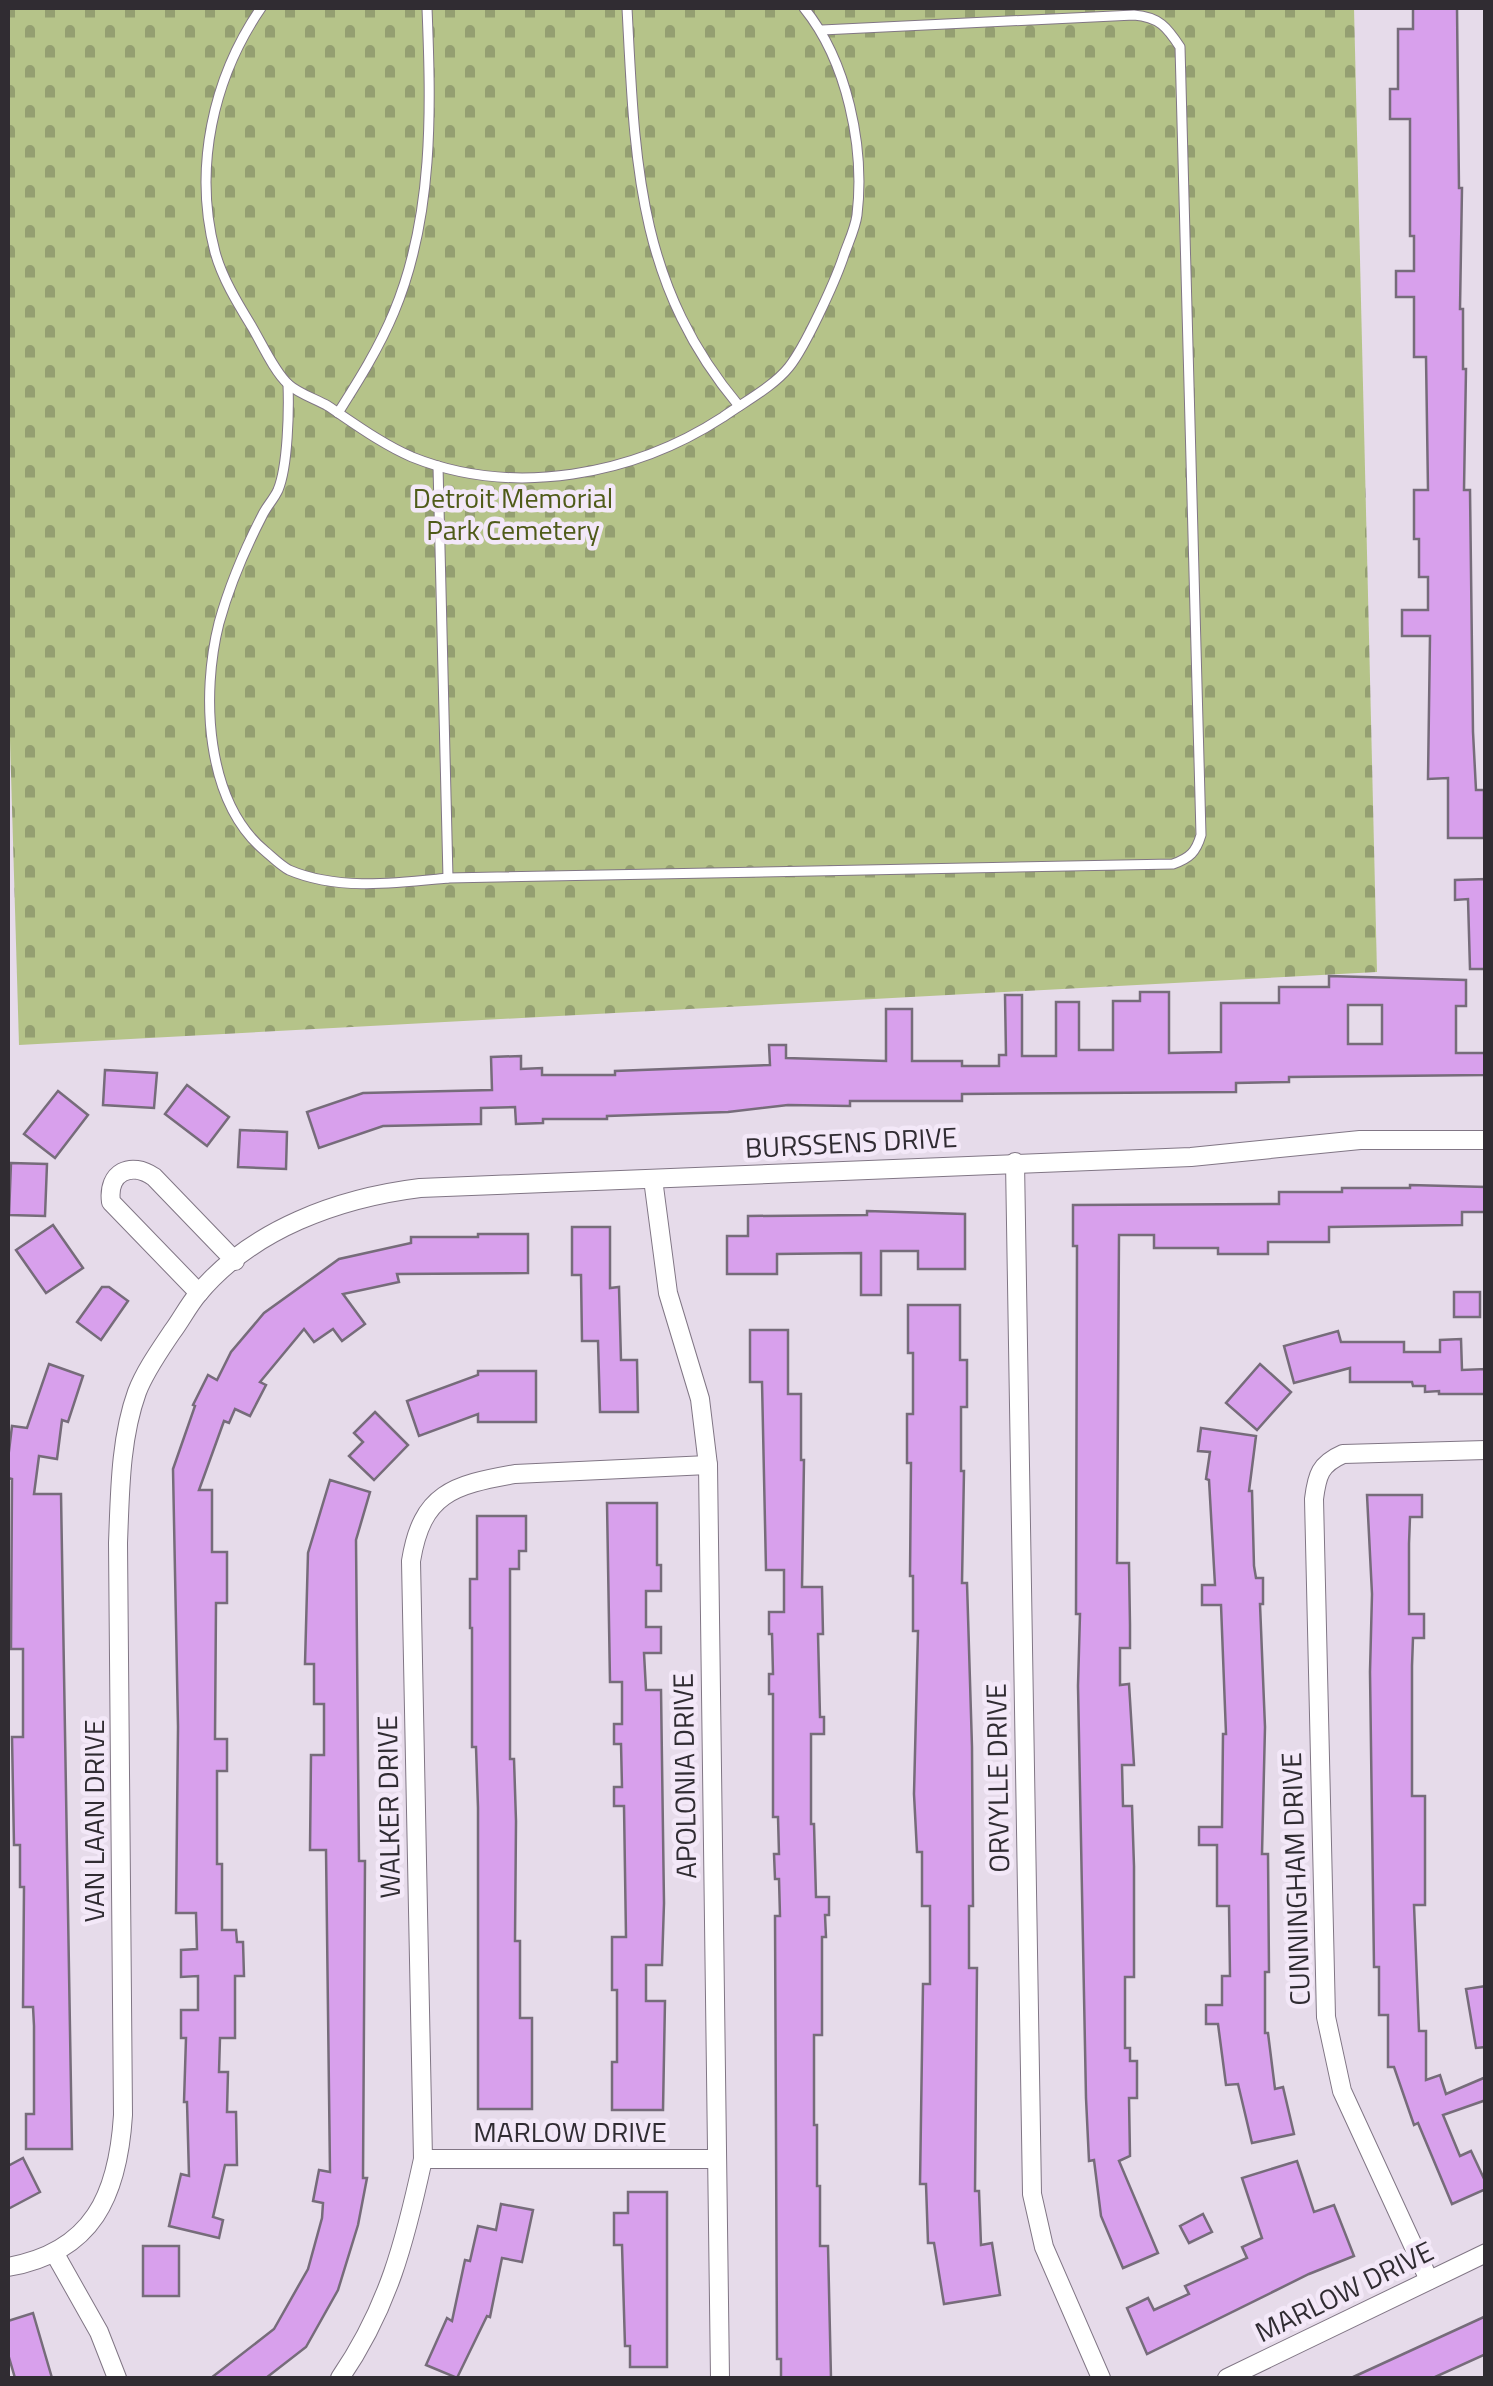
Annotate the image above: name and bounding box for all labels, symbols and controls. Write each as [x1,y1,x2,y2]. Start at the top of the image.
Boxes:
park label: Detroit Memorial Park Cemetery [413,476,613,551]
street label: BURSSENS DRIVE [744,1115,958,1169]
street label: APOLONIA DRIVE [661,1673,707,1879]
street label: ORVYLLE DRIVE [974,1683,1020,1873]
street label: WALKER DRIVE [365,1715,411,1899]
street label: VAN LAAN DRIVE [72,1719,115,1923]
street label: CUNNINGHAM DRIVE [1269,1752,1321,2006]
street label: MARLOW DRIVE [473,2110,667,2153]
street label: MARLOW DRIVE [1248,2229,1440,2353]

